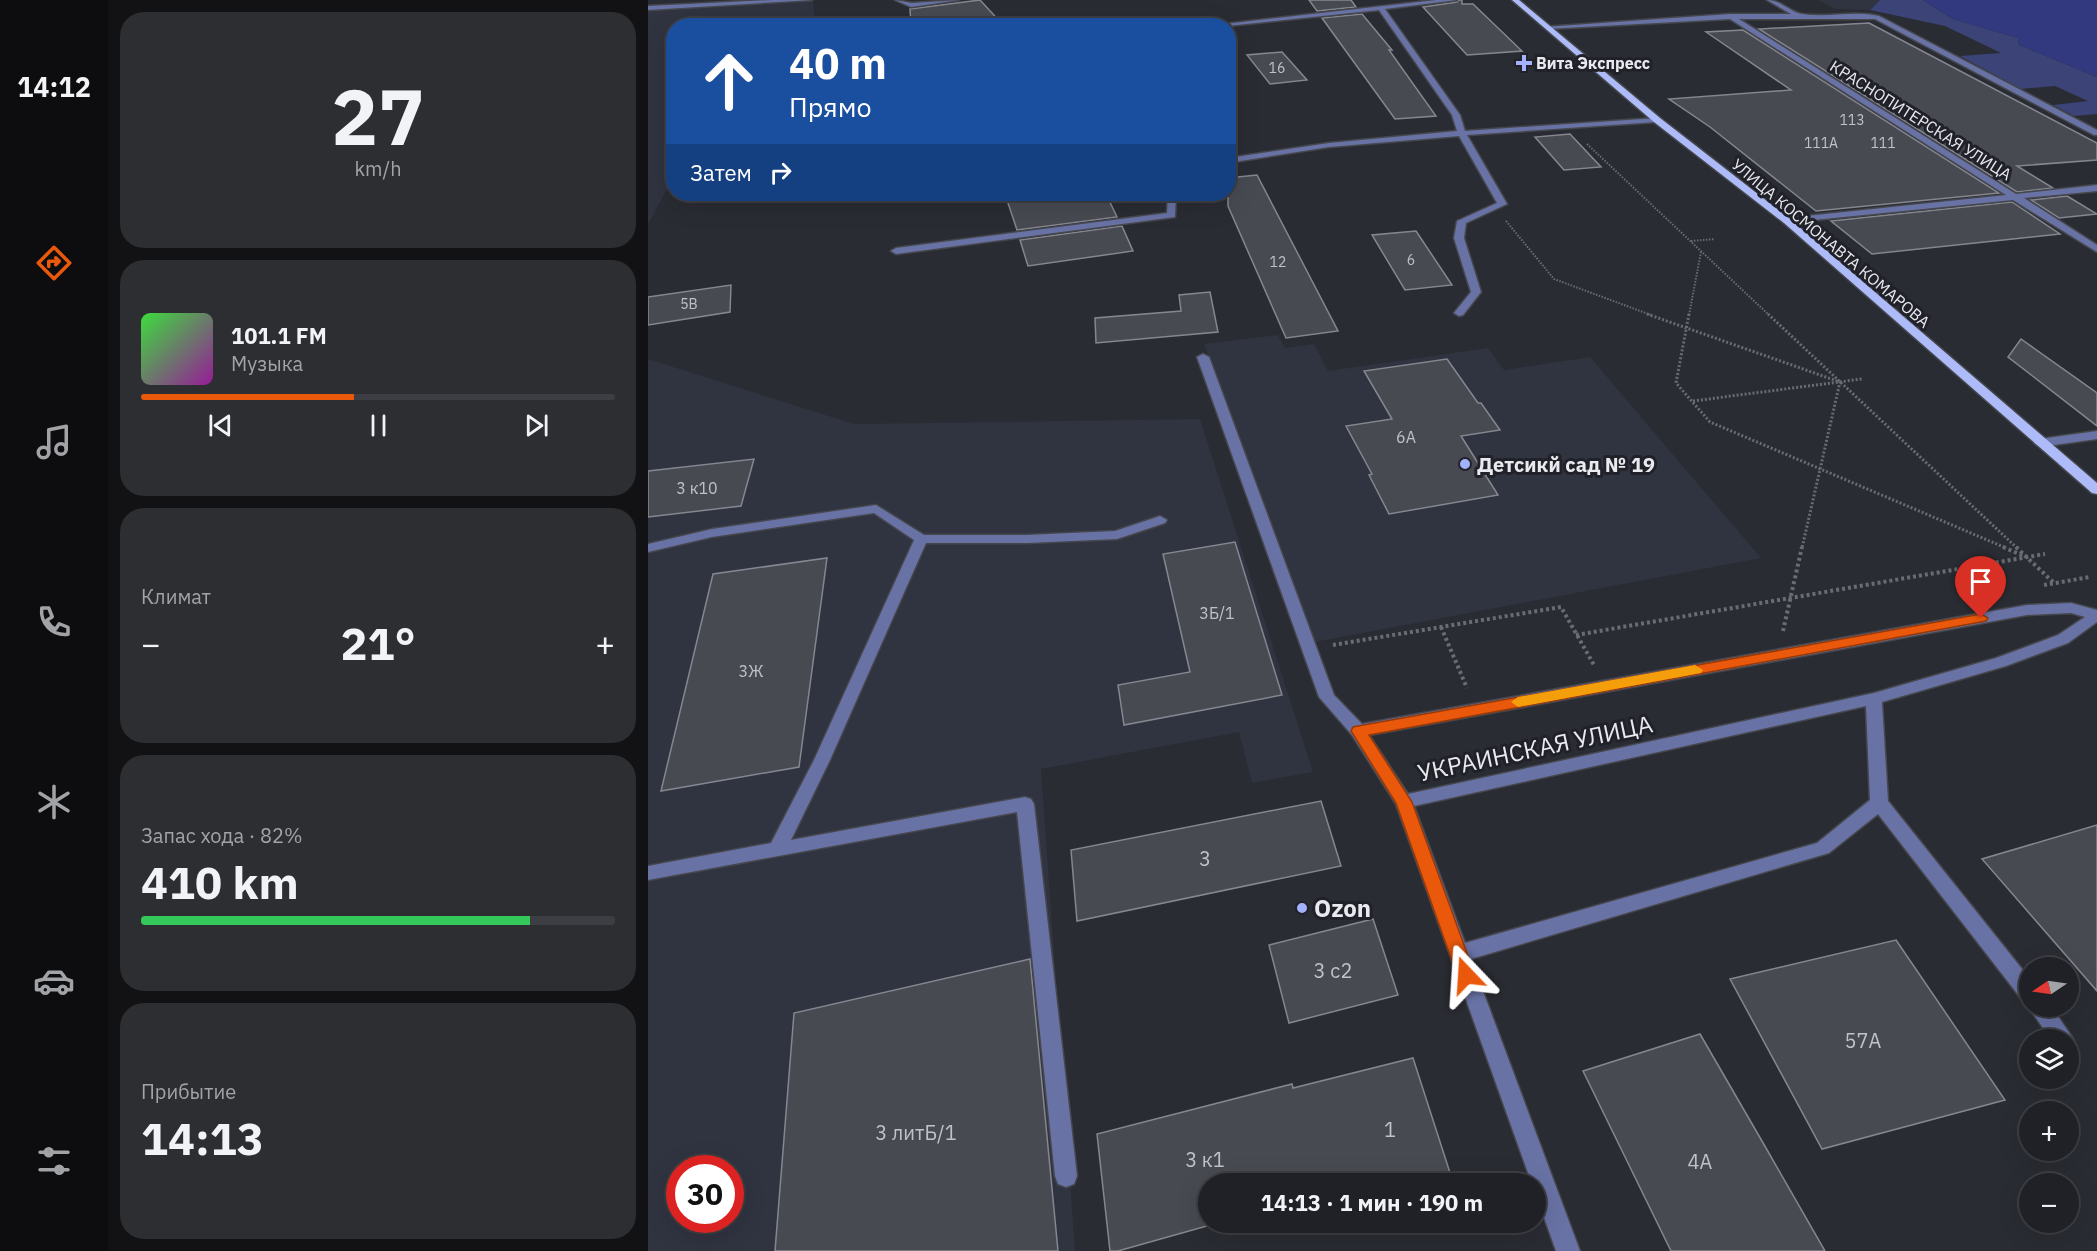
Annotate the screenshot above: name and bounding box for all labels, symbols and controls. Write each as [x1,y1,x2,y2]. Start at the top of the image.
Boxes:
text: 40 m [789,36,887,91]
icon: ahead [690,42,768,120]
place label: Вита Экспресс [1536,53,1650,73]
marker: Вита Экспресс [1517,56,1531,70]
street label: КРАСНОПИТЕРСКАЯ УЛИЦА [1826,56,2016,184]
house number: 16 [1269,59,1285,77]
text: 27 [331,65,425,166]
text: 14:12 [17,69,91,104]
text: Прямо [789,89,872,124]
house number: 113 [1839,111,1865,129]
house number: 111А [1804,134,1838,152]
house number: 111 [1870,134,1896,152]
street label: УЛИЦА КОСМОНАВТА КОМАРОВА [1728,154,1934,332]
text: km/h [354,155,402,182]
icon: right [764,156,797,189]
text: Затем [690,158,752,187]
icon: directions [33,242,75,284]
house number: 6 [1407,251,1415,269]
house number: 12 [1270,253,1286,271]
house number: 5В [680,295,698,313]
text: 101.1 FM [231,321,327,350]
text: Музыка [231,350,303,377]
icon: previous [204,409,237,442]
icon: pause [362,409,395,442]
icon: next [520,409,553,442]
icon: music [33,421,75,463]
house number: 6А [1396,427,1416,447]
place label: Детсикй сад № 19 [1477,451,1655,478]
marker: Детсикй сад № 19 [1458,457,1472,471]
house number: 3 к10 [676,478,718,498]
pin [1955,556,2006,618]
icon: arrive [1964,565,1997,598]
text: Климат [141,583,211,610]
icon: phone [33,601,75,643]
house number: 3Б/1 [1199,603,1235,623]
text: 21° [340,614,416,672]
text: − [141,622,161,665]
text: + [595,622,615,665]
house number: 3Ж [738,661,764,681]
street label: УКРАИНСКАЯ УЛИЦА [1415,707,1655,789]
icon: climate [33,781,75,823]
text: Запас хода · 82% [141,822,303,849]
house number: 3 [1199,845,1211,872]
text: 410 km [141,853,299,911]
place label: Ozon [1314,892,1371,924]
marker: Ozon [1295,901,1309,915]
position arrow [1434,943,1498,1007]
house number: 3 с2 [1314,957,1352,984]
north arrow [2019,957,2079,1017]
map controls [2019,957,2079,1233]
icon: car [33,960,75,1002]
house number: 57А [1845,1027,1882,1054]
button: layers [2019,1029,2079,1089]
text: Прибытие [141,1078,236,1105]
button: + [2019,1101,2079,1161]
text: 14:13 [141,1109,264,1167]
house number: 1 [1384,1116,1396,1143]
house number: 3 литБ/1 [875,1119,957,1146]
icon: filters [33,1140,75,1182]
house number: 3 к1 [1185,1146,1225,1173]
house number: 4А [1688,1148,1713,1175]
speed limit sign: 30 [666,1155,744,1233]
button: − [2019,1173,2079,1233]
text: 14:13 · 1 мин · 190 m [1261,1188,1483,1217]

